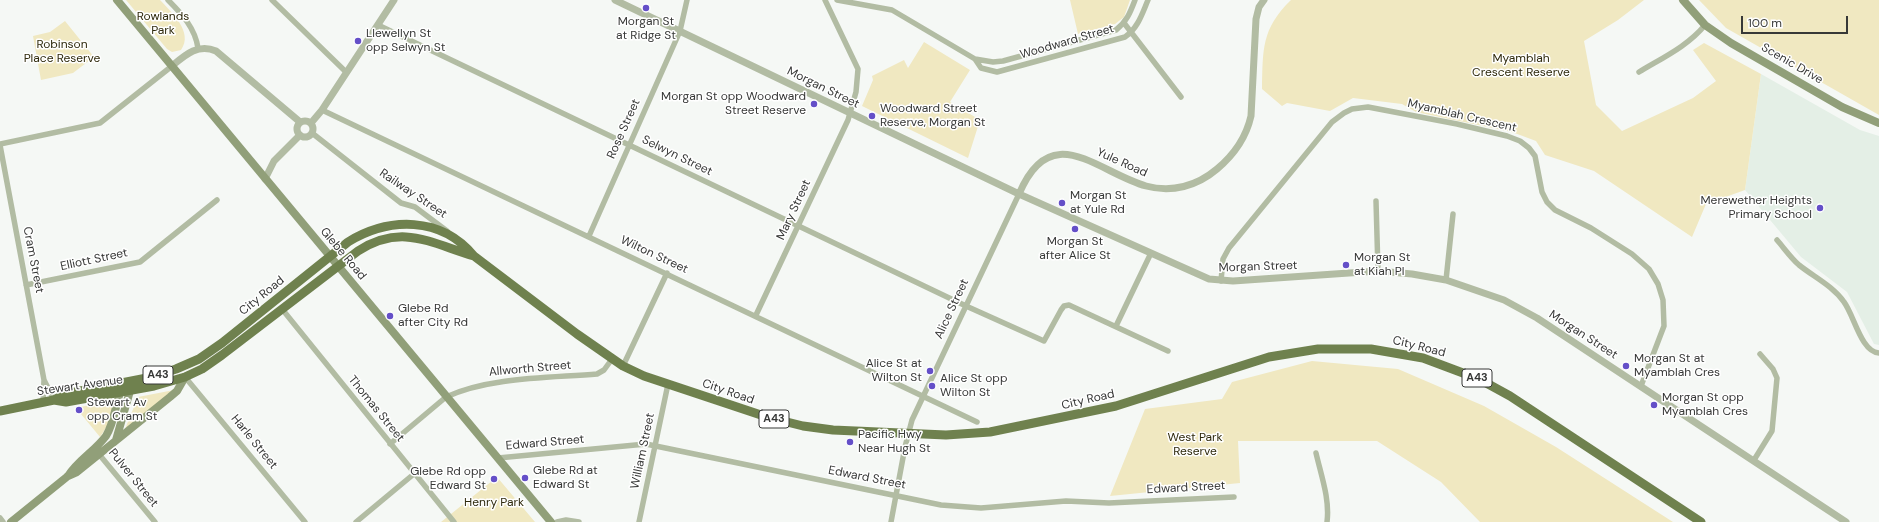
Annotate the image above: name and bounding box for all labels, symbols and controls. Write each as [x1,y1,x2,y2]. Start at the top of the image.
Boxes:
marker: Morgan St at Ridge St [641,3,651,13]
scale bar [1743,8,1850,34]
park label: Rowlands Park [137,10,189,38]
place label: Morgan St at Ridge St [616,15,676,43]
text: 100 m [1748,15,1782,31]
street label: Woodward Street [1018,22,1116,62]
place label: Llewellyn St opp Selwyn St [366,27,445,55]
marker: Llewellyn St opp Selwyn St [353,36,363,46]
park label: Robinson Place Reserve [24,38,100,66]
street label: Scenic Drive [1759,41,1825,87]
park label: Myamblah Crescent Reserve [1472,52,1570,80]
street label: Morgan Street [784,64,862,112]
place label: Morgan St opp Woodward Street Reserve [661,90,806,118]
street label: Myamblah Crescent [1406,96,1518,136]
street label: Rose Street [604,97,644,161]
marker: Morgan St opp Woodward Street Reserve [809,99,819,109]
place label: Woodward Street Reserve, Morgan St [880,102,986,130]
marker: Woodward Street Reserve, Morgan St [867,111,877,121]
street label: Selwyn Street [640,133,714,179]
street label: Yule Road [1094,145,1150,181]
street label: Railway Street [377,166,449,222]
street label: Mary Street [774,178,814,242]
place label: Morgan St at Yule Rd [1070,189,1126,217]
place label: Merewether Heights Primary School [1701,194,1812,222]
marker: Morgan St at Yule Rd [1057,198,1067,208]
marker: Merewether Heights Primary School [1815,203,1825,213]
marker: Morgan St after Alice St [1070,224,1080,234]
street label: Glebe Road [317,225,369,283]
street label: Cram Street [19,226,47,294]
street label: Wilton Street [618,233,690,277]
place label: Morgan St after Alice St [1039,235,1111,263]
street label: Elliott Street [59,246,129,274]
place label: Morgan St at Kiah Pl [1354,251,1410,279]
street label: Morgan Street [1218,258,1298,276]
marker: Morgan St at Kiah Pl [1341,260,1351,270]
street label: City Road [236,273,288,319]
street label: Alice Street [932,277,972,341]
place label: Glebe Rd after City Rd [398,302,468,330]
street label: Morgan Street [1546,307,1620,363]
marker: Glebe Rd after City Rd [385,311,395,321]
street label: City Road [1391,333,1447,361]
place label: Morgan St at Myamblah Cres [1634,352,1720,380]
place label: Alice St at Wilton St [866,357,922,385]
street label: Allworth Street [488,358,572,380]
marker: Morgan St at Myamblah Cres [1621,361,1631,371]
road number: A43 [143,366,173,384]
marker: Alice St at Wilton St [925,366,935,376]
road number: A43 [1462,369,1492,387]
place label: Alice St opp Wilton St [940,372,1007,400]
street label: Stewart Avenue [36,373,124,399]
street label: Thomas Street [345,373,407,445]
street label: City Road [700,376,756,408]
marker: Alice St opp Wilton St [927,381,937,391]
street label: City Road [1060,387,1116,413]
place label: Morgan St opp Myamblah Cres [1662,391,1748,419]
place label: Stewart Av opp Cram St [87,396,157,424]
marker: Morgan St opp Myamblah Cres [1649,400,1659,410]
marker: Stewart Av opp Cram St [74,405,84,415]
road number: A43 [759,410,789,428]
street label: Harle Street [228,412,280,472]
street label: William Street [628,412,658,490]
place label: Pacific Hwy Near Hugh St [858,428,931,456]
park label: West Park Reserve [1167,431,1223,459]
street label: Edward Street [505,432,585,454]
marker: Pacific Hwy Near Hugh St [845,437,855,447]
street label: Pulver Street [105,446,161,510]
street label: Edward Street [827,463,907,493]
place label: Glebe Rd at Edward St [533,464,598,492]
place label: Glebe Rd opp Edward St [410,465,486,493]
marker: Glebe Rd at Edward St [520,473,530,483]
marker: Glebe Rd opp Edward St [489,474,499,484]
street label: Edward Street [1146,479,1226,497]
park label: Henry Park [464,496,524,510]

